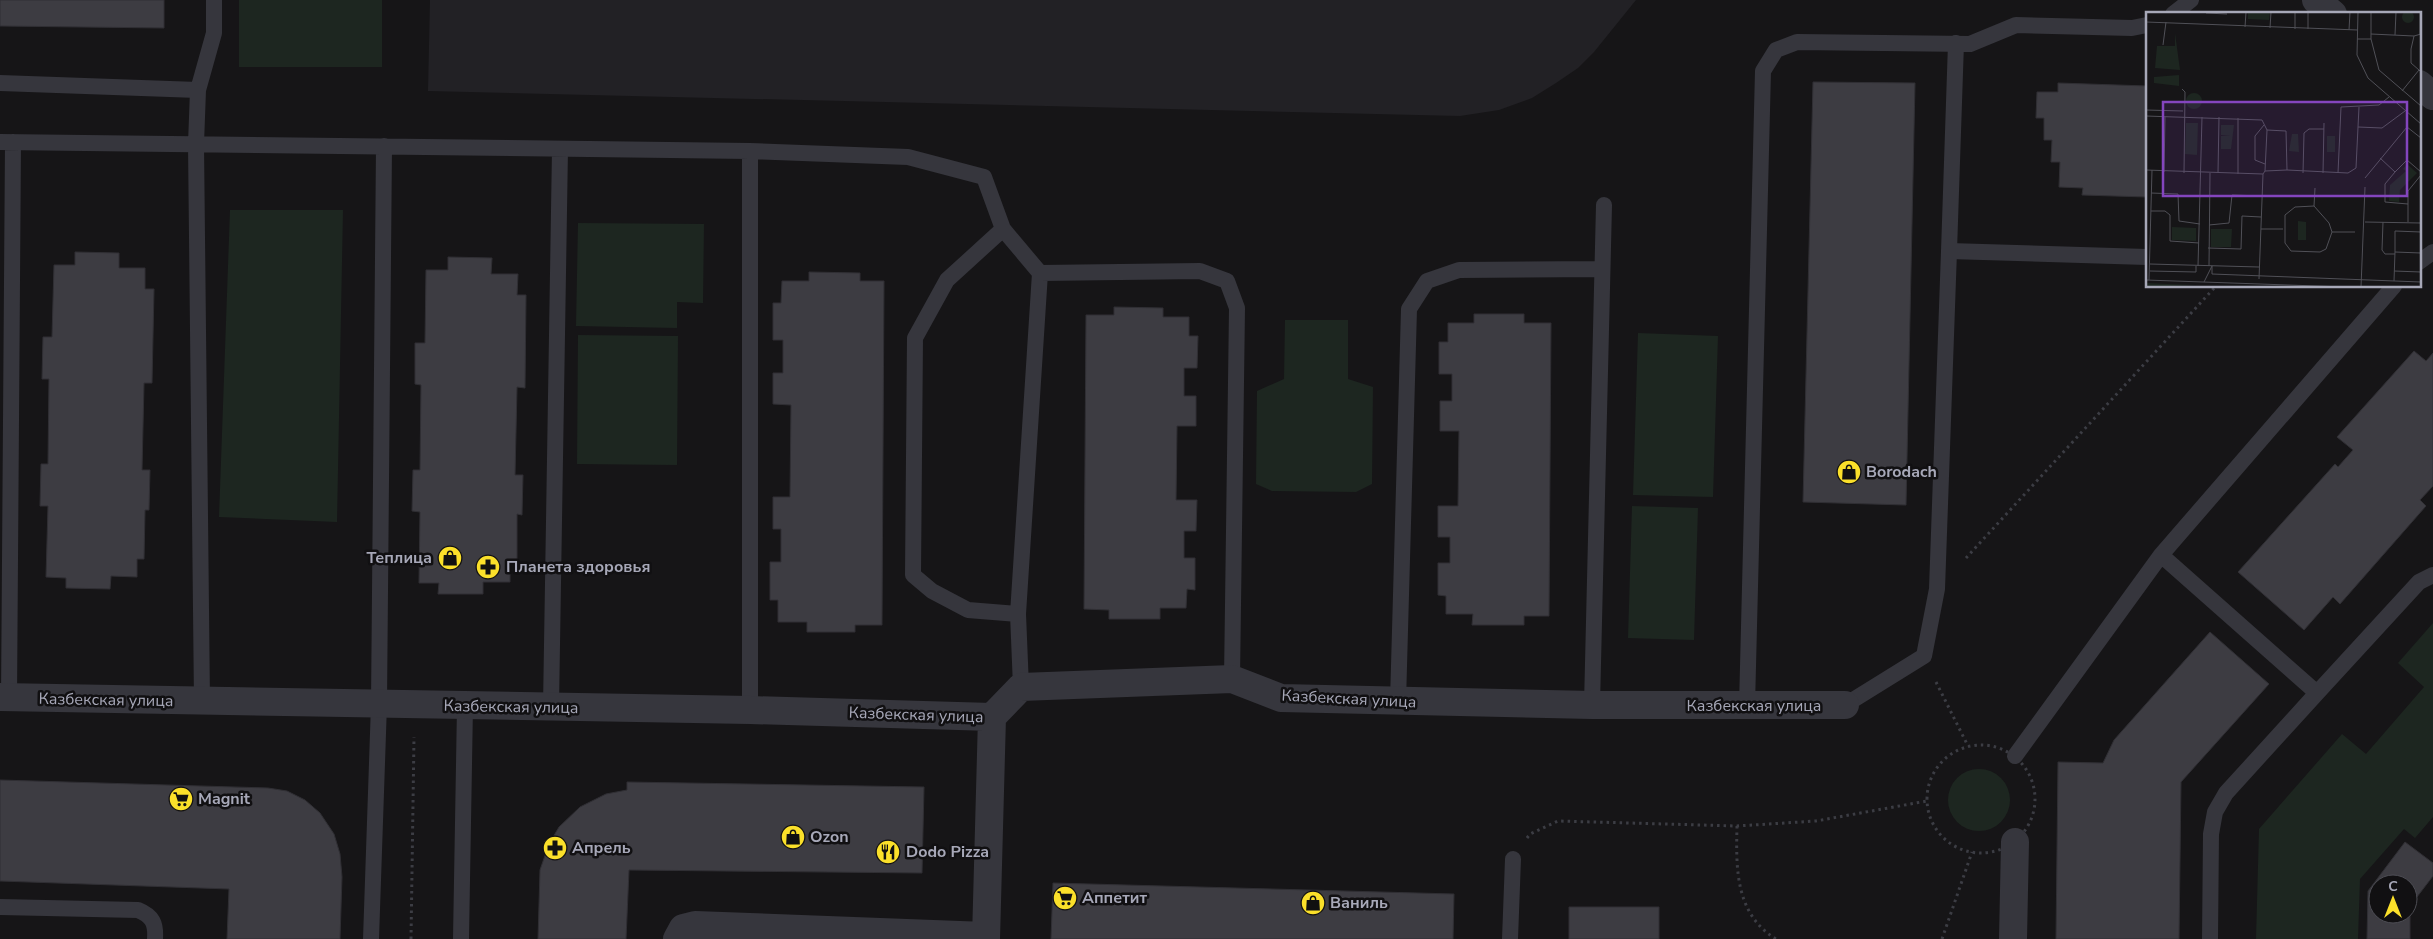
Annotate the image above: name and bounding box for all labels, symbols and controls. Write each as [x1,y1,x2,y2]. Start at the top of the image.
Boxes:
inset map [2146,12,2420,288]
shop icon: Borodach [1836,459,1862,485]
place label: Borodach [1866,461,1937,483]
shop icon: Теплица [437,545,463,571]
place label: Теплица [367,547,432,569]
pharmacy icon: Планета здоровья [475,554,501,580]
place label: Планета здоровья [506,556,650,578]
street label: Казбекская улица [1281,684,1417,714]
street label: Казбекская улица [38,688,174,712]
street label: Казбекская улица [443,695,579,719]
street label: Казбекская улица [1687,695,1821,717]
street label: Казбекская улица [848,702,984,728]
supermarket icon: Magnit [168,786,194,812]
place label: Magnit [198,788,251,810]
shop icon: Ozon [780,824,806,850]
place label: Ozon [810,826,849,848]
pharmacy icon: Апрель [542,835,568,861]
place label: Апрель [572,837,631,859]
restaurant icon: Dodo Pizza [875,839,901,865]
place label: Dodo Pizza [906,841,989,863]
north arrow [2368,874,2418,924]
text: С [2388,877,2398,896]
supermarket icon: Аппетит [1052,885,1078,911]
place label: Аппетит [1082,887,1147,909]
shop icon: Ваниль [1300,890,1326,916]
place label: Ваниль [1330,892,1388,914]

